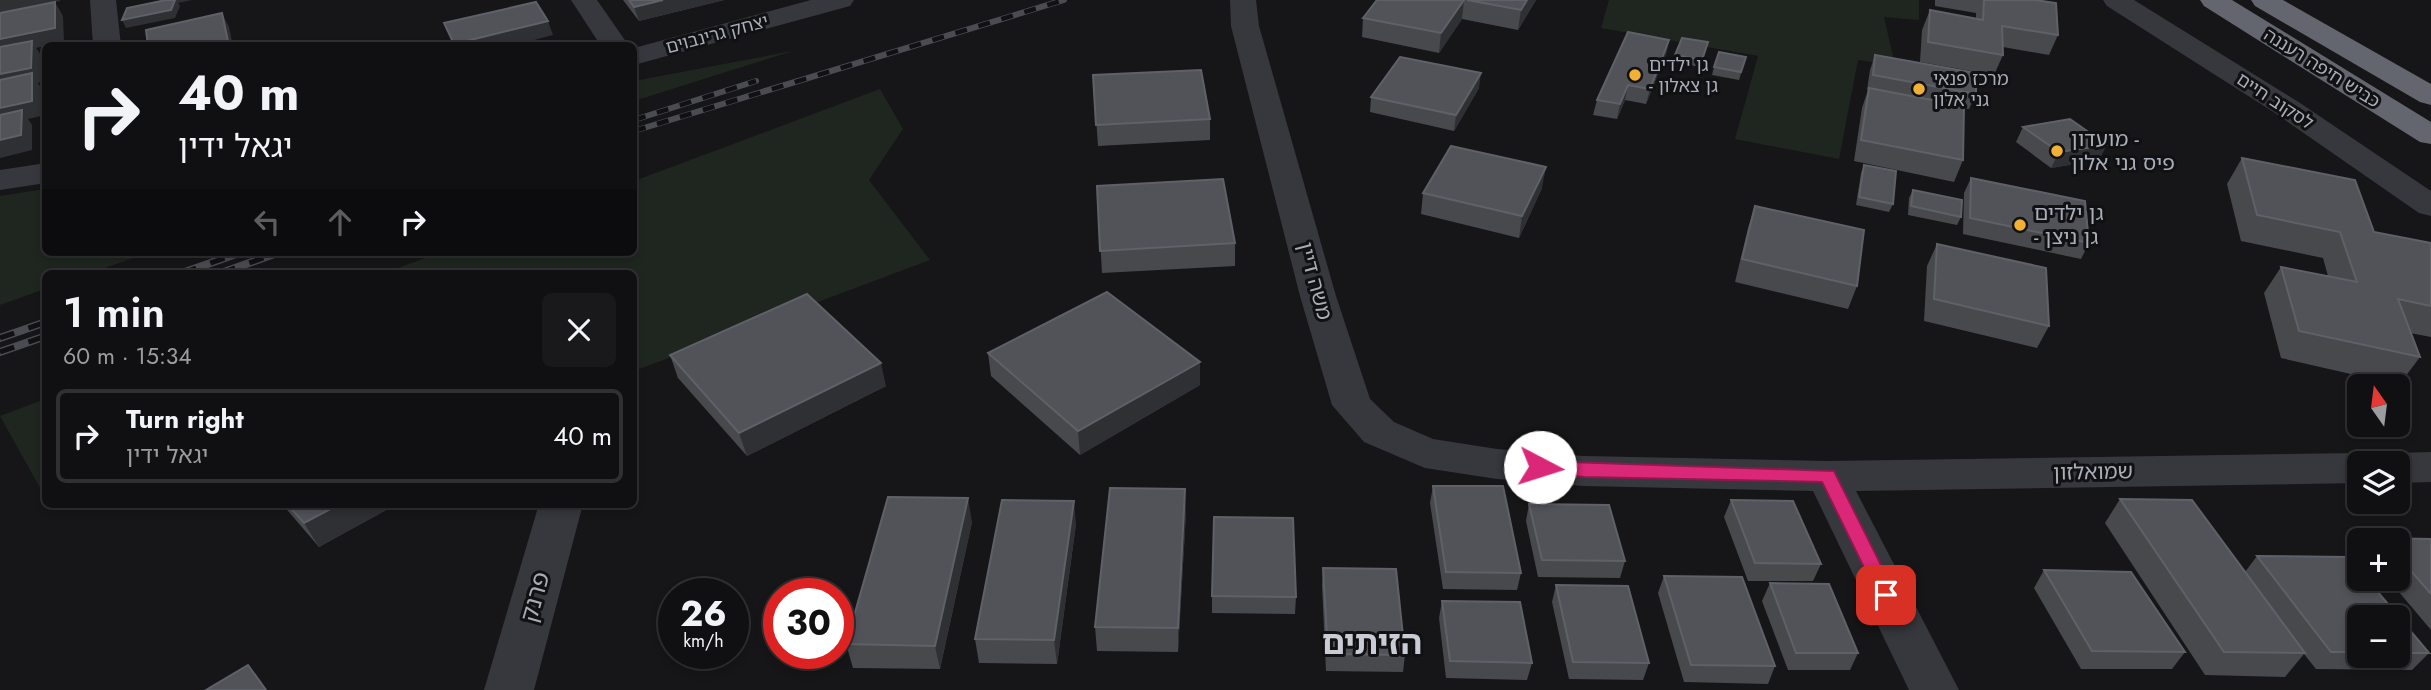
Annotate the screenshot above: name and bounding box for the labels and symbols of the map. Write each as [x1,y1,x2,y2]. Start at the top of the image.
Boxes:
street label: יצחק גרינבוים [663,8,771,60]
street label: כביש חיפה רעננה [2259,22,2385,114]
place label: גן ילדים - גן צאלון [1649,52,1718,99]
place label: מרכז פנאי גני אלון [1933,66,2009,113]
street label: לסקוב חיים [2231,66,2319,136]
marker: גן ילדים - גן צאלון [1627,67,1643,83]
marker: מרכז פנאי גני אלון [1911,81,1927,97]
place label: מועדון - פיס גני אלון [2071,124,2175,178]
marker: מועדון - פיס גני אלון [2049,143,2065,159]
place label: גן ילדים - גן ניצן [2034,198,2104,252]
marker: גן ילדים - גן ניצן [2012,217,2028,233]
street label: משה דיין [1290,239,1340,323]
north arrow [2347,374,2410,438]
position arrow [1503,430,1577,504]
street label: שמואלזון [2053,456,2133,488]
pin [1856,565,1916,625]
street label: פרנק [511,567,558,626]
speed limit sign: 30 [763,578,854,669]
district label: הזיתים [1322,619,1422,666]

